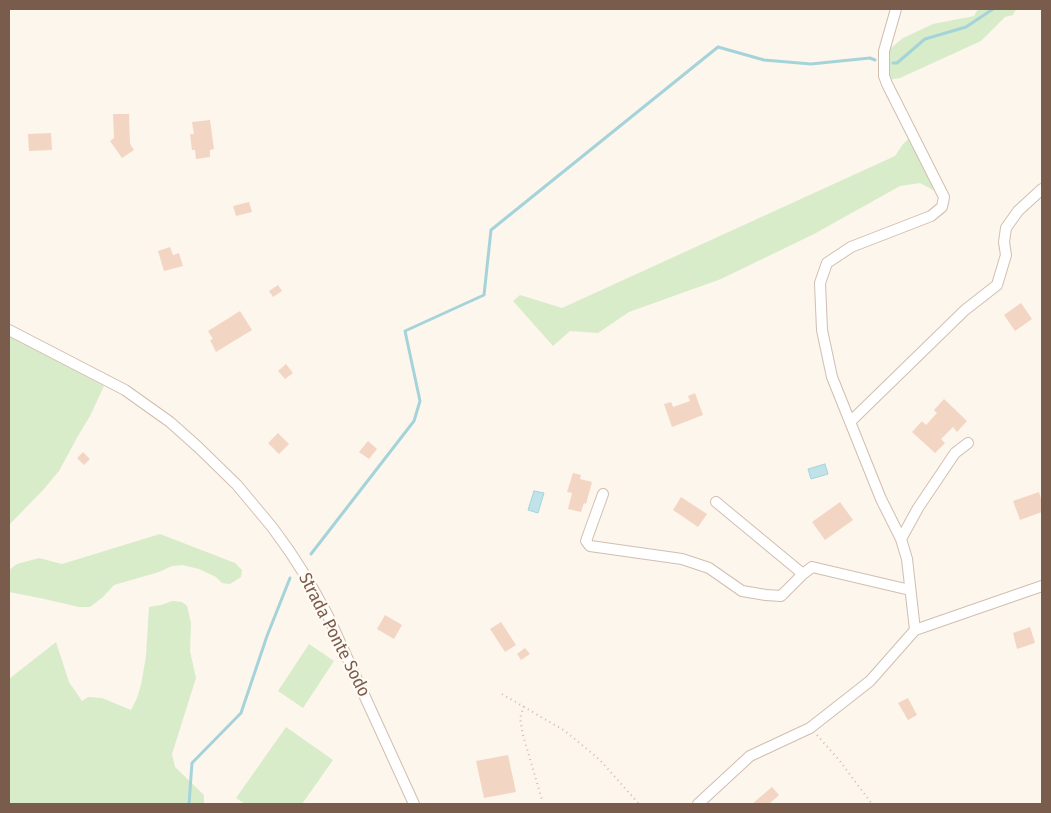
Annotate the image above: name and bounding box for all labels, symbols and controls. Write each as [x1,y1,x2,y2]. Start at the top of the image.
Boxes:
street label: Strada Ponte Sodo [293,569,375,701]

